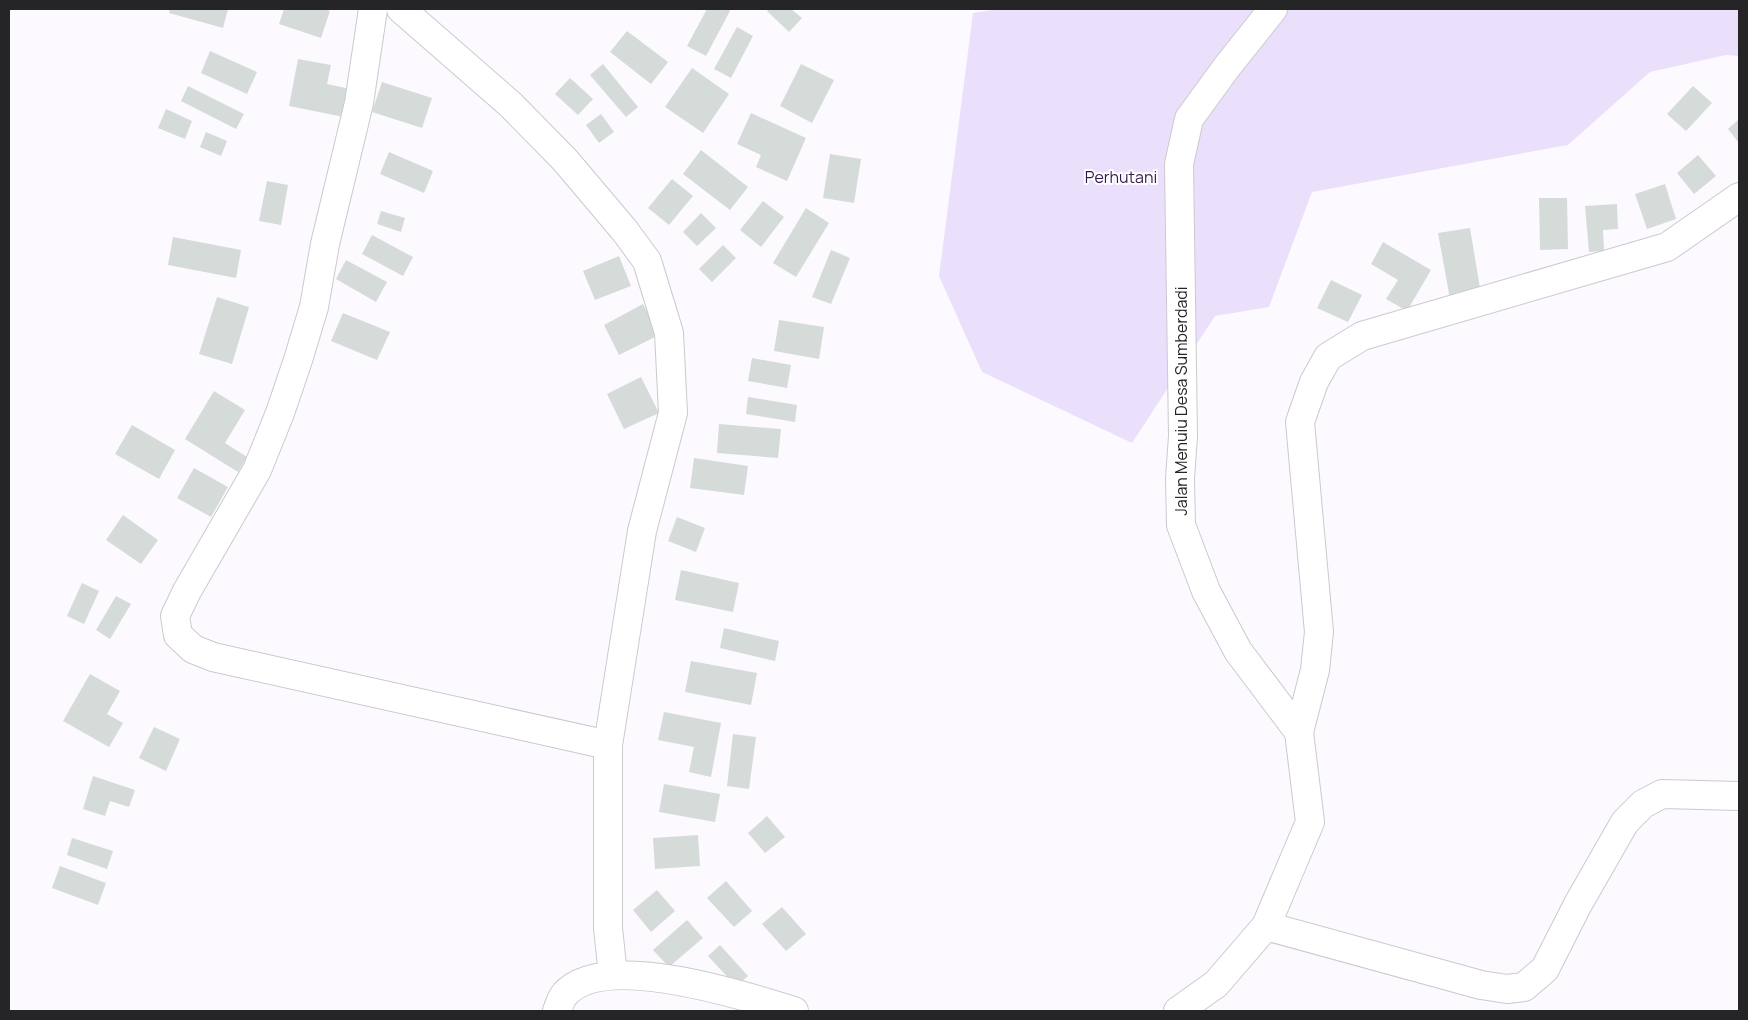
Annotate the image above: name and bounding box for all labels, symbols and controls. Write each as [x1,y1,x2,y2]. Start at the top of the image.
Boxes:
park label: Perhutani [1085,166,1157,188]
street label: Jalan Menuiu Desa Sumberdadi [1170,286,1192,516]

